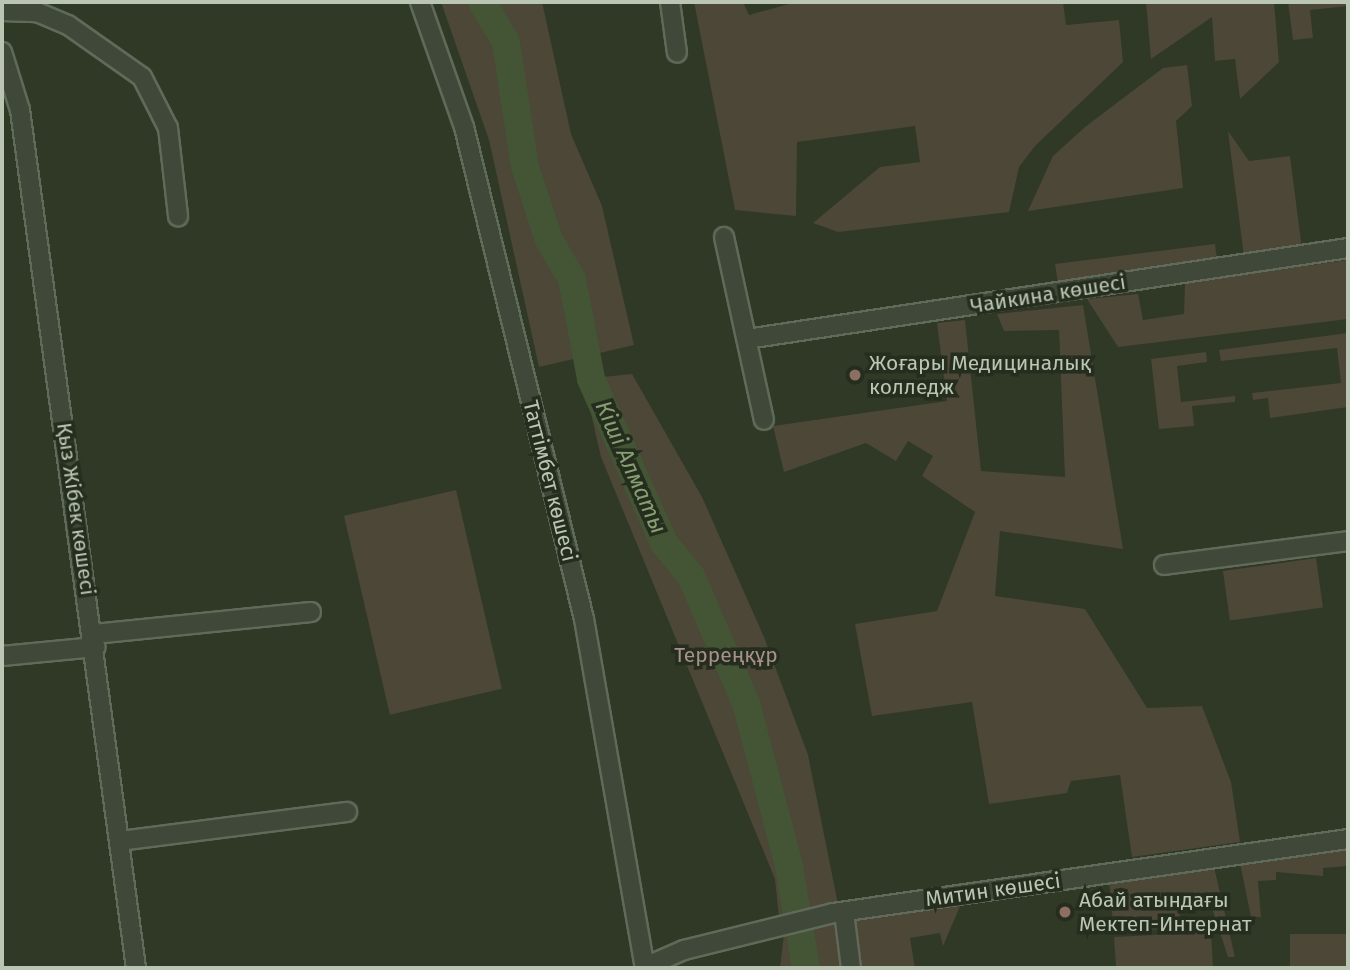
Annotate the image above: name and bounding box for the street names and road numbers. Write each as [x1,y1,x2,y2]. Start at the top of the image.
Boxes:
street label: Чайкина көшесі [969,269,1127,319]
street label: Таттімбет көшесі [518,398,582,564]
street label: Қыз Жібек көшесі [51,421,101,597]
street label: Митин көшесі [924,868,1062,912]

